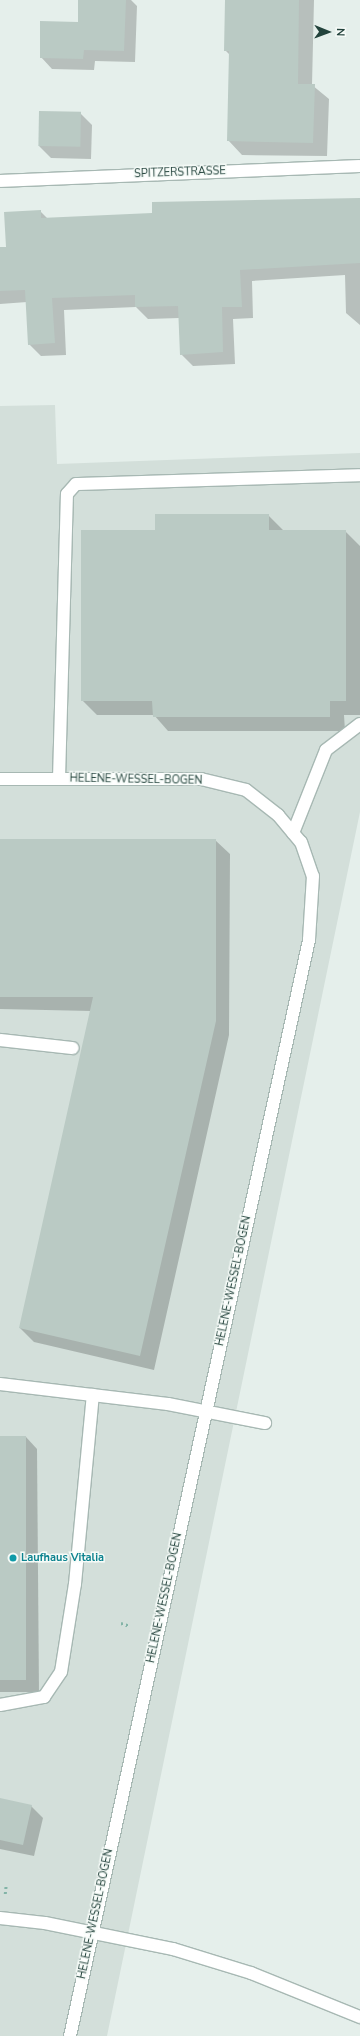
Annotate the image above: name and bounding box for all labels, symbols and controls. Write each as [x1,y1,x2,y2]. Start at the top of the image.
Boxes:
north arrow [308,12,348,52]
text: N [333,28,348,36]
street label: SPITZERSTRASSE [134,165,226,181]
street label: HELENE-WESSEL-BOGEN [69,772,203,788]
street label: HELENE-WESSEL-BOGEN [214,1215,254,1347]
street label: HELENE-WESSEL-BOGEN [145,1532,185,1664]
place label: Laufhaus Vitalia [21,1551,104,1565]
marker: Laufhaus Vitalia [8,1553,18,1563]
street label: HELENE-WESSEL-BOGEN [76,1848,116,1980]

